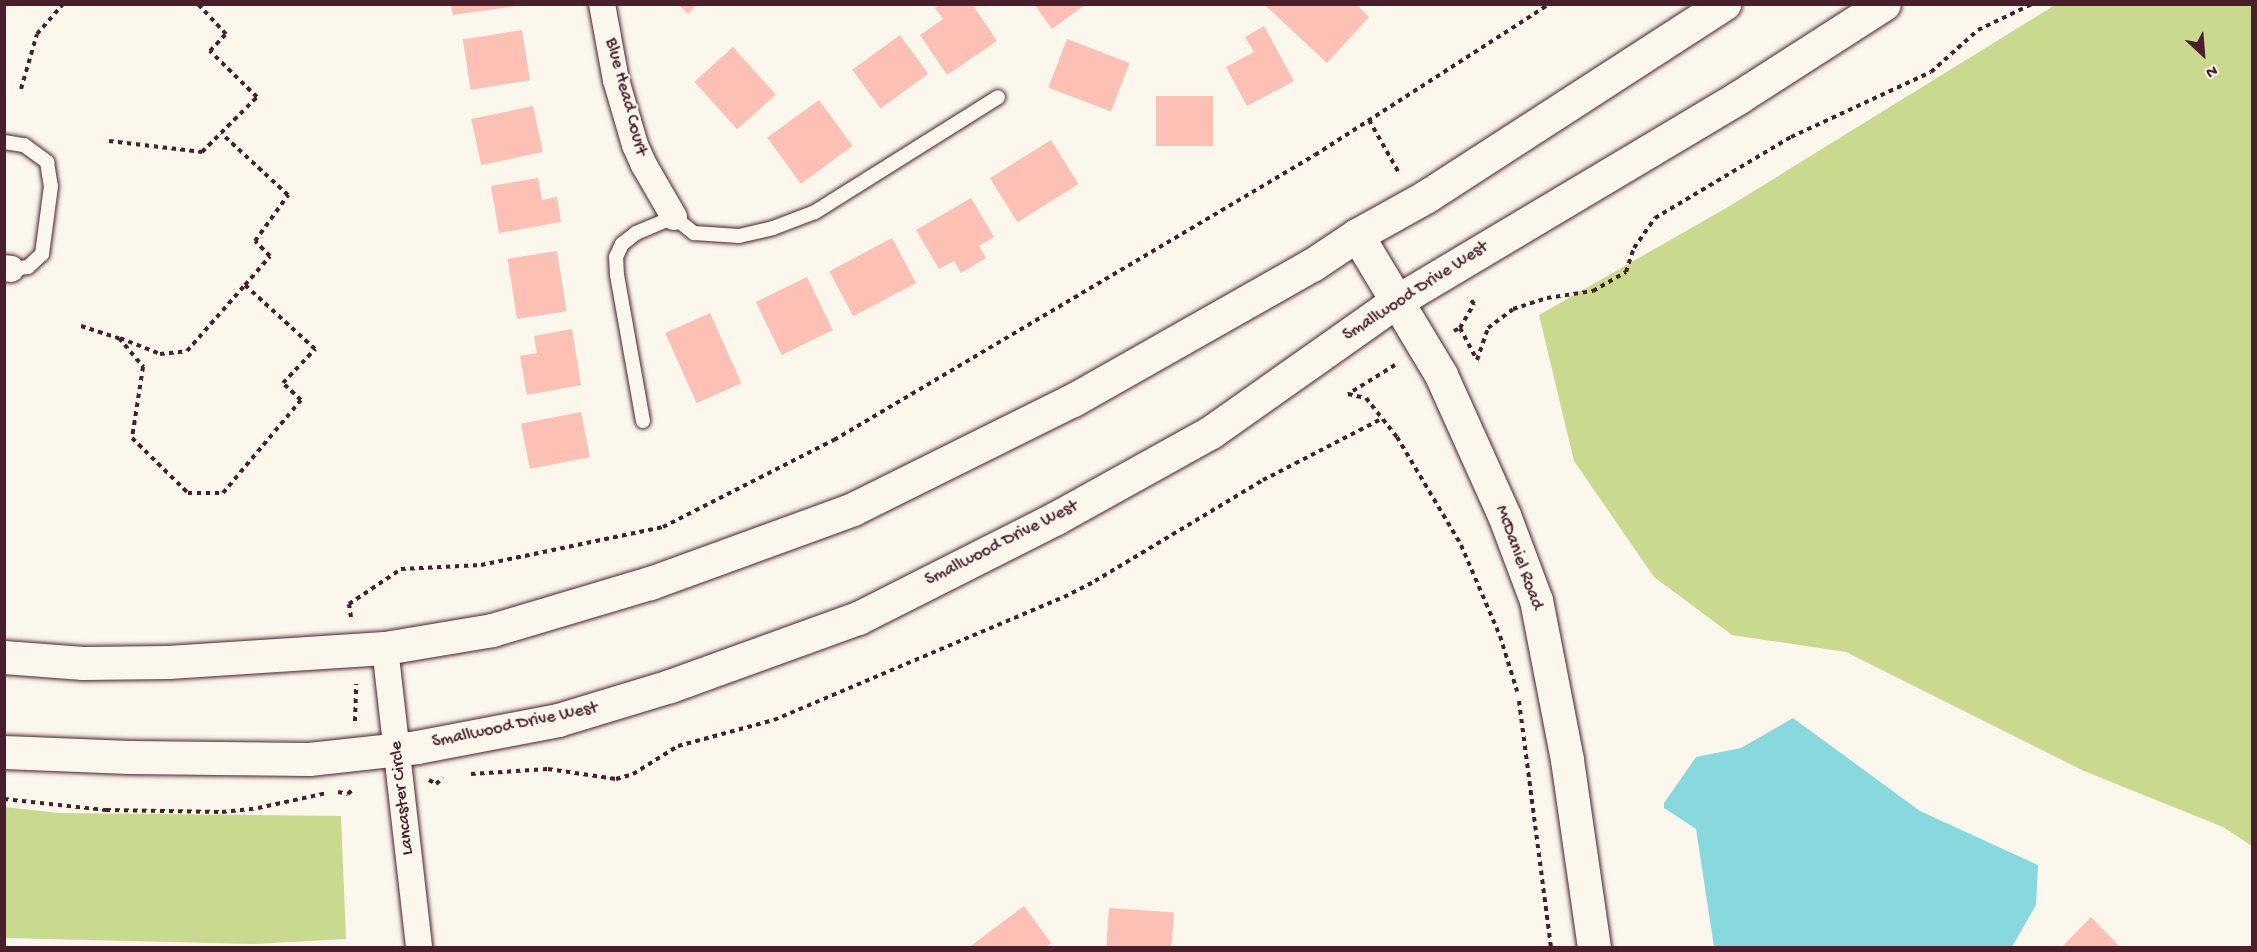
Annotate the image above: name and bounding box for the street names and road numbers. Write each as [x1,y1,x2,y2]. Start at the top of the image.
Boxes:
street label: Blue Head Court [599,36,651,158]
street label: Smallwood Drive West [1339,237,1493,347]
street label: Smallwood Drive West [922,496,1082,592]
street label: McDaniel Road [1489,503,1547,613]
street label: Smallwood Drive West [430,698,600,754]
street label: Lancaster Circle [386,740,420,856]

